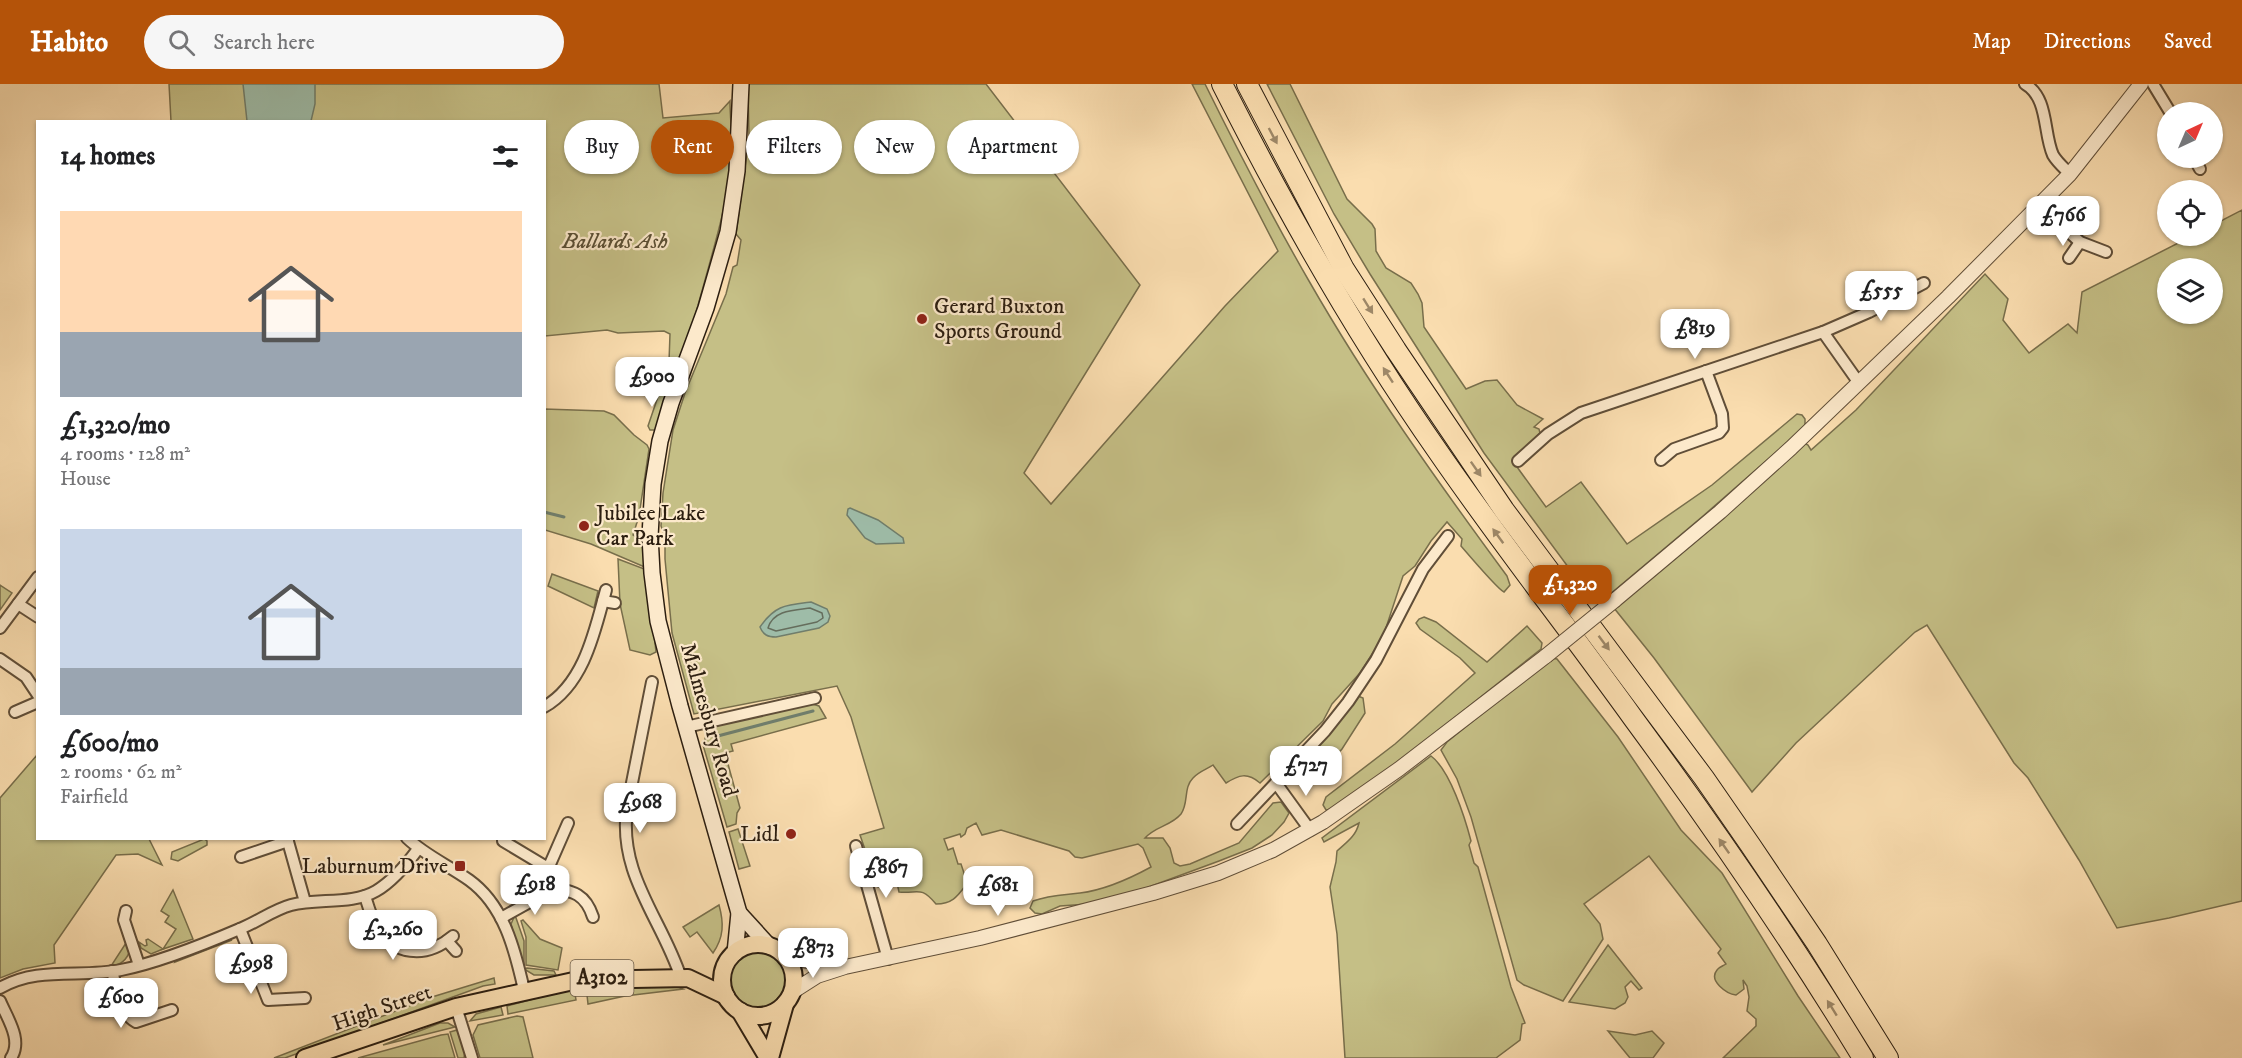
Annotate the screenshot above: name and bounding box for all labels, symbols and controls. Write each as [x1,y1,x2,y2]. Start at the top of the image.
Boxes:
search box [144,15,564,69]
text: Habito [30,25,108,60]
icon: search [165,26,198,59]
text: Search here [213,29,315,56]
text: Map [1972,29,2011,55]
text: Directions [2044,29,2131,55]
text: Saved [2164,29,2212,55]
north arrow [2157,102,2223,168]
map controls [2157,102,2223,324]
chip: Buy [564,120,639,174]
chip: Rent [651,120,734,174]
chip: Filters [746,120,842,174]
chip: New [854,120,935,174]
chip: Apartment [947,120,1079,174]
one-way arrow [1268,128,1278,145]
text: 14 homes [60,140,155,173]
icon: filters [489,140,522,173]
button: locate [2157,180,2223,246]
pin: £766 [2027,196,2099,247]
text: £766 [2040,203,2086,228]
park label: Ballards Ash [561,228,668,255]
icon: home [237,250,345,358]
button: layers [2157,258,2223,324]
pin: £555 [1845,271,1917,322]
text: £555 [1859,278,1903,303]
place label: Gerard Buxton Sports Ground [934,293,1065,345]
one-way arrow [1362,298,1374,314]
pin: £819 [1659,309,1731,360]
marker: Gerard Buxton Sports Ground [915,312,929,326]
text: £819 [1674,316,1716,341]
pin: £900 [616,357,688,408]
text: £900 [629,364,675,389]
one-way arrow [1382,367,1393,383]
text: £1,320/mo [60,409,170,442]
text: 4 rooms · 128 m² [60,442,190,467]
one-way arrow [1470,461,1481,477]
text: House [60,467,111,492]
place label: Jubilee Lake Car Park [594,500,705,552]
marker: Jubilee Lake Car Park [577,519,591,533]
one-way arrow [1492,528,1504,544]
pin: £1,320 [1521,565,1619,616]
icon: home [237,568,345,676]
text: £1,320 [1543,572,1597,597]
one-way arrow [1597,635,1610,651]
street label: Malmesbury Road [674,640,744,800]
text: £600/mo [60,727,159,760]
pin: £727 [1270,746,1342,797]
text: £727 [1284,753,1328,778]
text: 2 rooms · 62 m² [60,760,182,785]
pin: £968 [604,783,676,834]
text: Fairfield [60,785,128,810]
text: £968 [618,790,662,815]
place label: Lidl [740,821,779,848]
marker: Lidl [784,827,798,841]
one-way arrow [1719,838,1730,854]
pin: £867 [850,848,922,899]
place label: Laburnum Drive [301,853,448,880]
text: £867 [864,855,908,880]
marker: Laburnum Drive [453,859,467,873]
pin: £918 [499,865,571,916]
pin: £681 [962,866,1034,917]
text: £918 [514,872,556,897]
text: £681 [977,873,1019,898]
pin: £2,260 [344,910,442,961]
text: £2,260 [363,917,423,942]
pin: £873 [777,928,849,979]
text: £873 [792,935,834,960]
pin: £998 [215,944,287,995]
text: £998 [229,951,273,976]
road number: A3102 [570,960,634,996]
pin: £600 [85,978,157,1029]
street label: High Street [329,978,435,1038]
text: £600 [98,985,144,1010]
one-way arrow [1826,1000,1837,1017]

